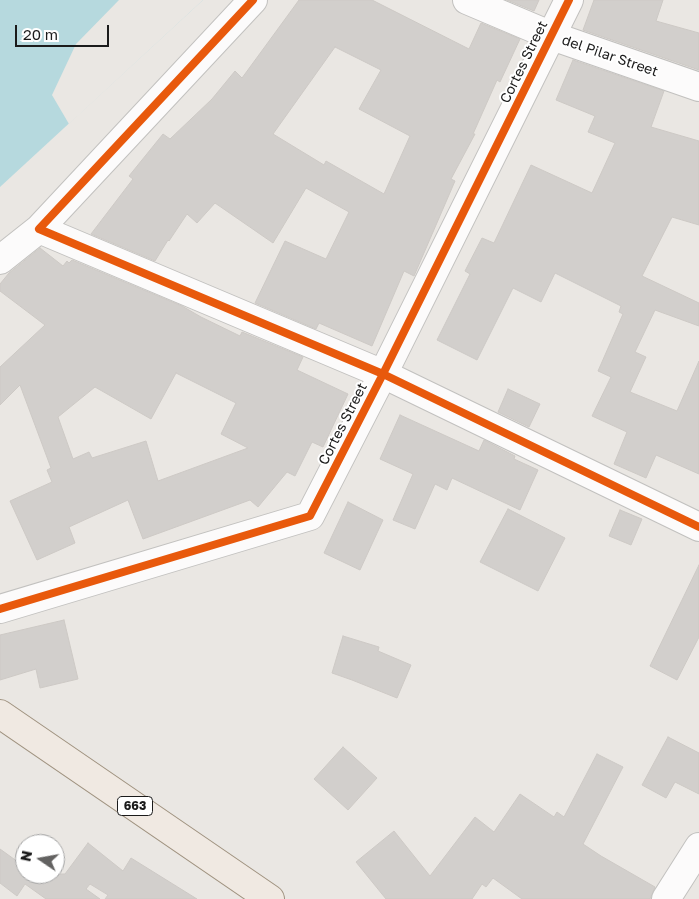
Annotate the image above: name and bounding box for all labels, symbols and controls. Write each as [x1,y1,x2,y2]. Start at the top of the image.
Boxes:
scale bar [18,15,111,47]
street label: Cortes Street [497,18,551,106]
text: 20 m [23,25,58,43]
street label: del Pilar Street [560,32,660,80]
street label: Cortes Street [315,380,371,468]
road number: 663 [118,796,152,816]
north arrow [15,834,65,884]
text: N [16,849,35,863]

